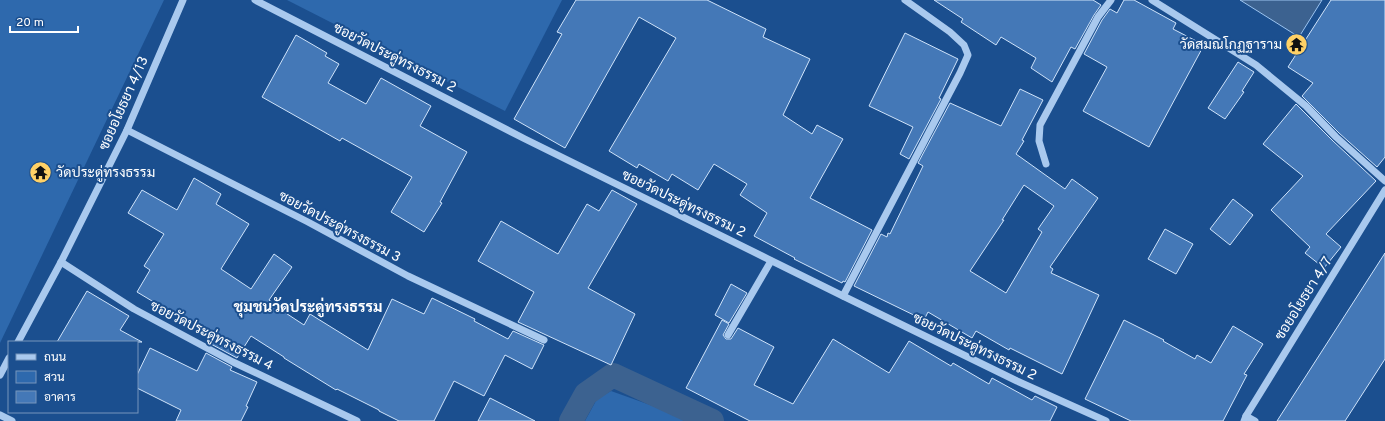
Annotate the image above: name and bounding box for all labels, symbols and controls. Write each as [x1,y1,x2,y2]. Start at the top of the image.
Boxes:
scale bar [10,8,78,34]
text: 20 m [16,15,44,31]
street label: ซอยวัดประดู่ทรงธรรม 2 [330,20,459,97]
temple icon: วัดสมณโกฏฐาราม [1284,31,1310,57]
place label: วัดสมณโกฏฐาราม [1180,36,1282,54]
street label: ซอยอโยธยา 4/13 [95,53,153,153]
temple icon: วัดประดู่ทรงธรรม [28,159,54,185]
place label: วัดประดู่ทรงธรรม [56,165,155,182]
street label: ซอยวัดประดู่ทรงธรรม 2 [619,167,748,242]
street label: ซอยวัดประดู่ทรงธรรม 3 [275,188,403,267]
street label: ซอยอโยธยา 4/7 [1271,253,1337,344]
district label: ชุมชนวัดประดู่ทรงธรรม [234,297,382,318]
street label: ซอยวัดประดู่ทรงธรรม 4 [147,298,276,375]
street label: ซอยวัดประดู่ทรงธรรม 2 [910,310,1039,385]
legend [8,341,138,413]
text: ถนน [44,350,67,366]
text: สวน [44,370,65,386]
text: อาคาร [44,390,76,406]

